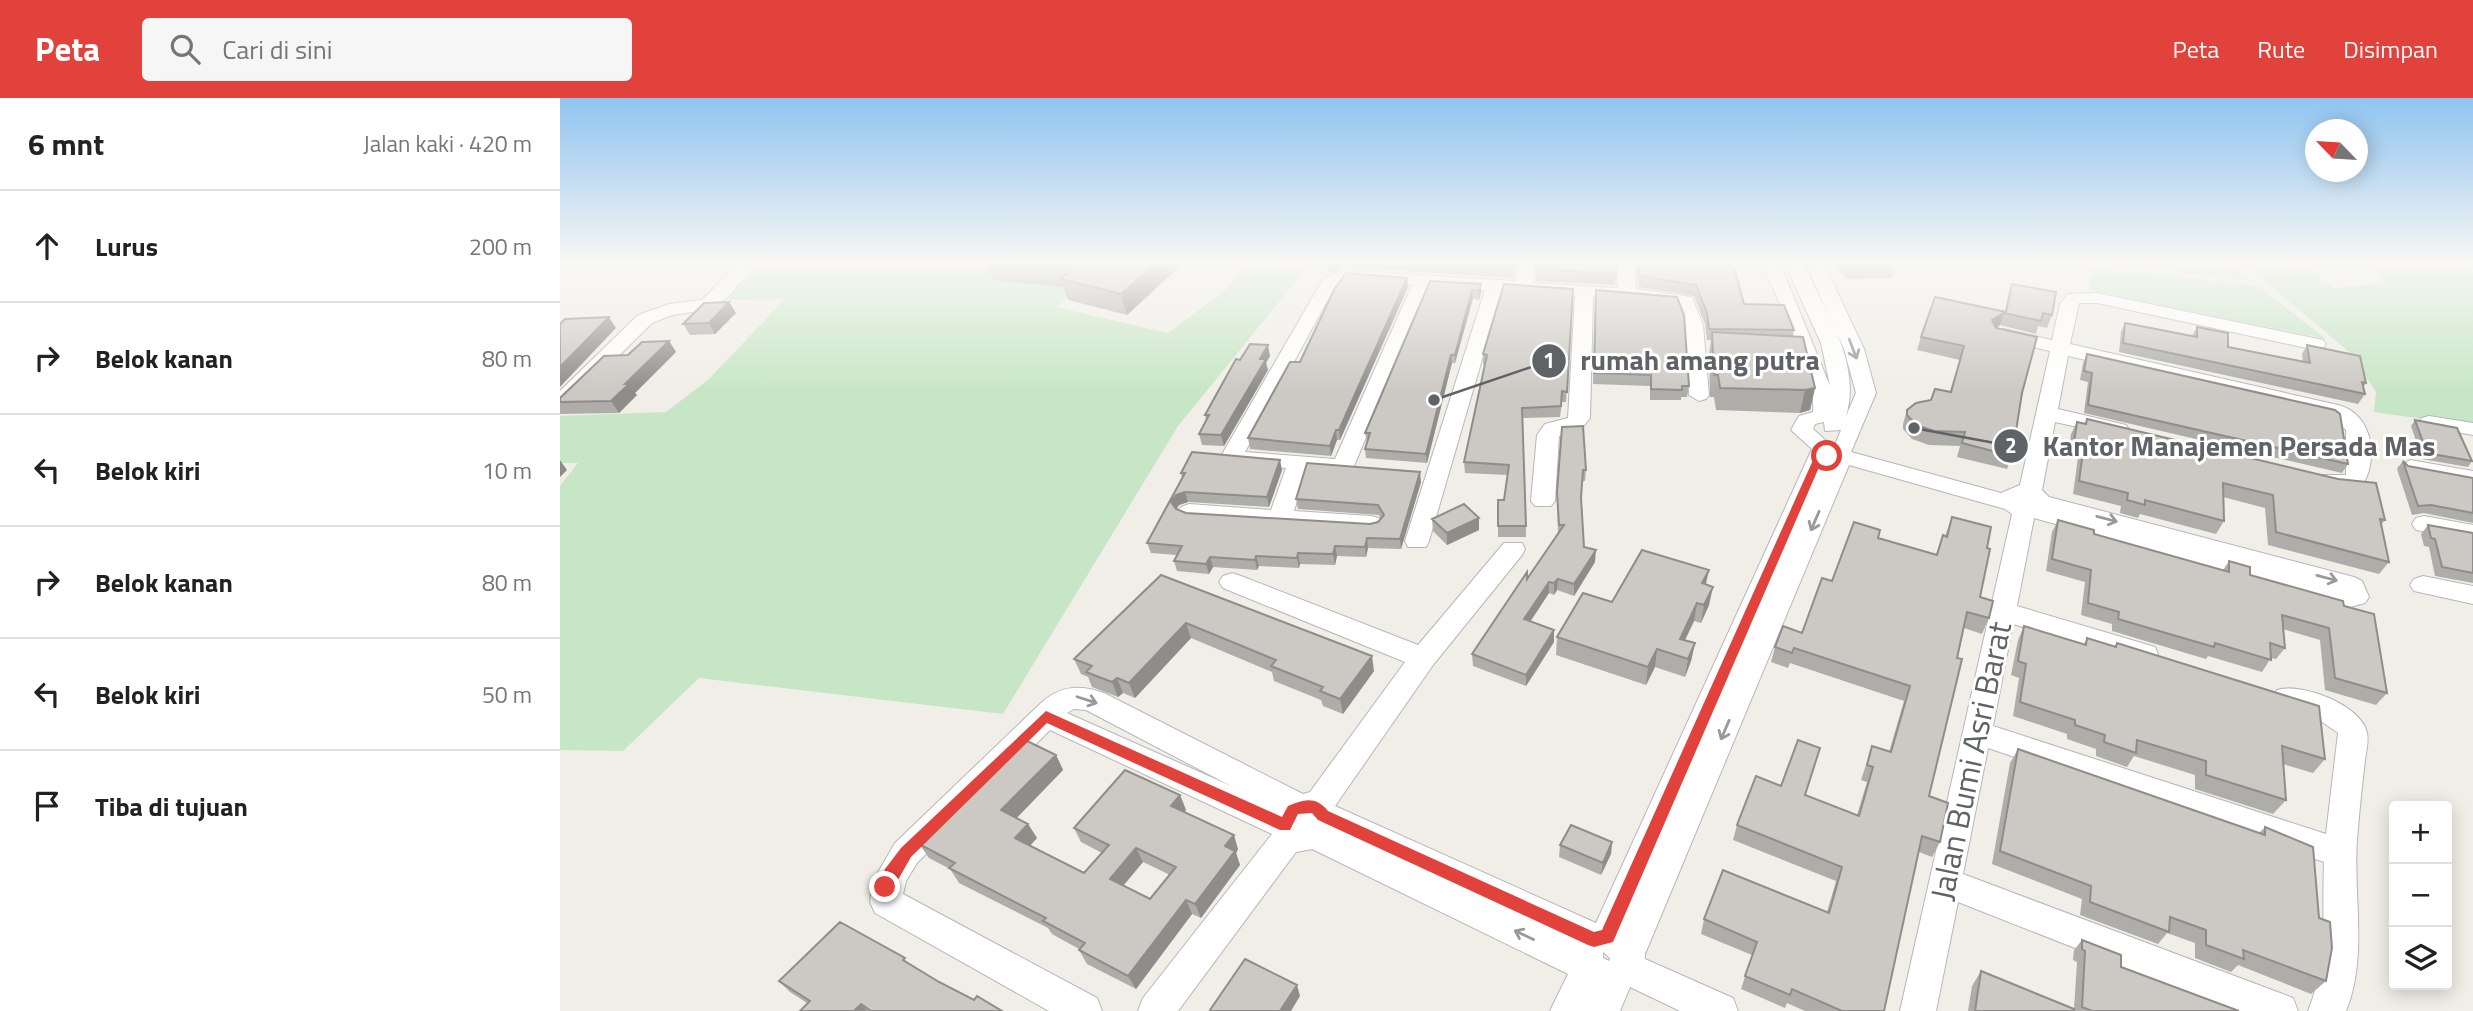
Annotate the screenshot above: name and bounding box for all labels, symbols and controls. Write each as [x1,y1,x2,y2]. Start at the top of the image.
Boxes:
search box [142,18,632,81]
text: Peta [35,24,100,74]
icon: search [166,30,204,68]
text: Cari di sini [222,30,332,69]
text: Peta [2173,31,2219,67]
text: Rute [2257,31,2305,67]
text: Disimpan [2343,31,2438,67]
north arrow [2305,119,2368,182]
text: 6 mnt [28,121,104,167]
text: Jalan kaki · 420 m [363,126,532,161]
icon: ahead [28,227,66,265]
text: Lurus [95,227,158,266]
text: 200 m [469,229,532,264]
callout: rumah amang putra [1531,336,1834,385]
one-way arrow [1848,337,1861,359]
text: rumah amang putra [1580,338,1820,381]
icon: right [28,339,66,377]
text: Belok kanan [95,339,233,378]
text: 80 m [482,341,532,376]
text: 1 [1543,344,1555,376]
callout: Kantor Manajemen Persada Mas [1993,422,2449,471]
text: Kantor Manajemen Persada Mas [2042,424,2436,467]
text: 2 [2005,429,2017,461]
route start [1811,440,1842,471]
icon: left [28,451,66,489]
text: Belok kiri [95,451,201,490]
text: 10 m [482,453,532,488]
one-way arrow [1808,510,1821,532]
one-way arrow [2095,513,2118,526]
icon: right [28,563,66,601]
text: Belok kanan [95,563,233,602]
text: 80 m [482,565,532,600]
one-way arrow [2315,572,2338,585]
street label: Jalan Bumi Asri Barat [1917,617,2023,904]
icon: left [28,675,66,713]
text: Belok kiri [95,675,201,714]
text: 50 m [482,677,532,712]
one-way arrow [1076,695,1098,707]
one-way arrow [1718,719,1731,740]
icon: arrive [28,787,66,825]
text: Tiba di tujuan [95,787,248,826]
map controls [2389,801,2452,990]
button: + [2389,801,2452,864]
button: − [2389,864,2452,927]
route end [869,871,900,902]
one-way arrow [1514,927,1535,941]
button: layers [2389,927,2452,990]

